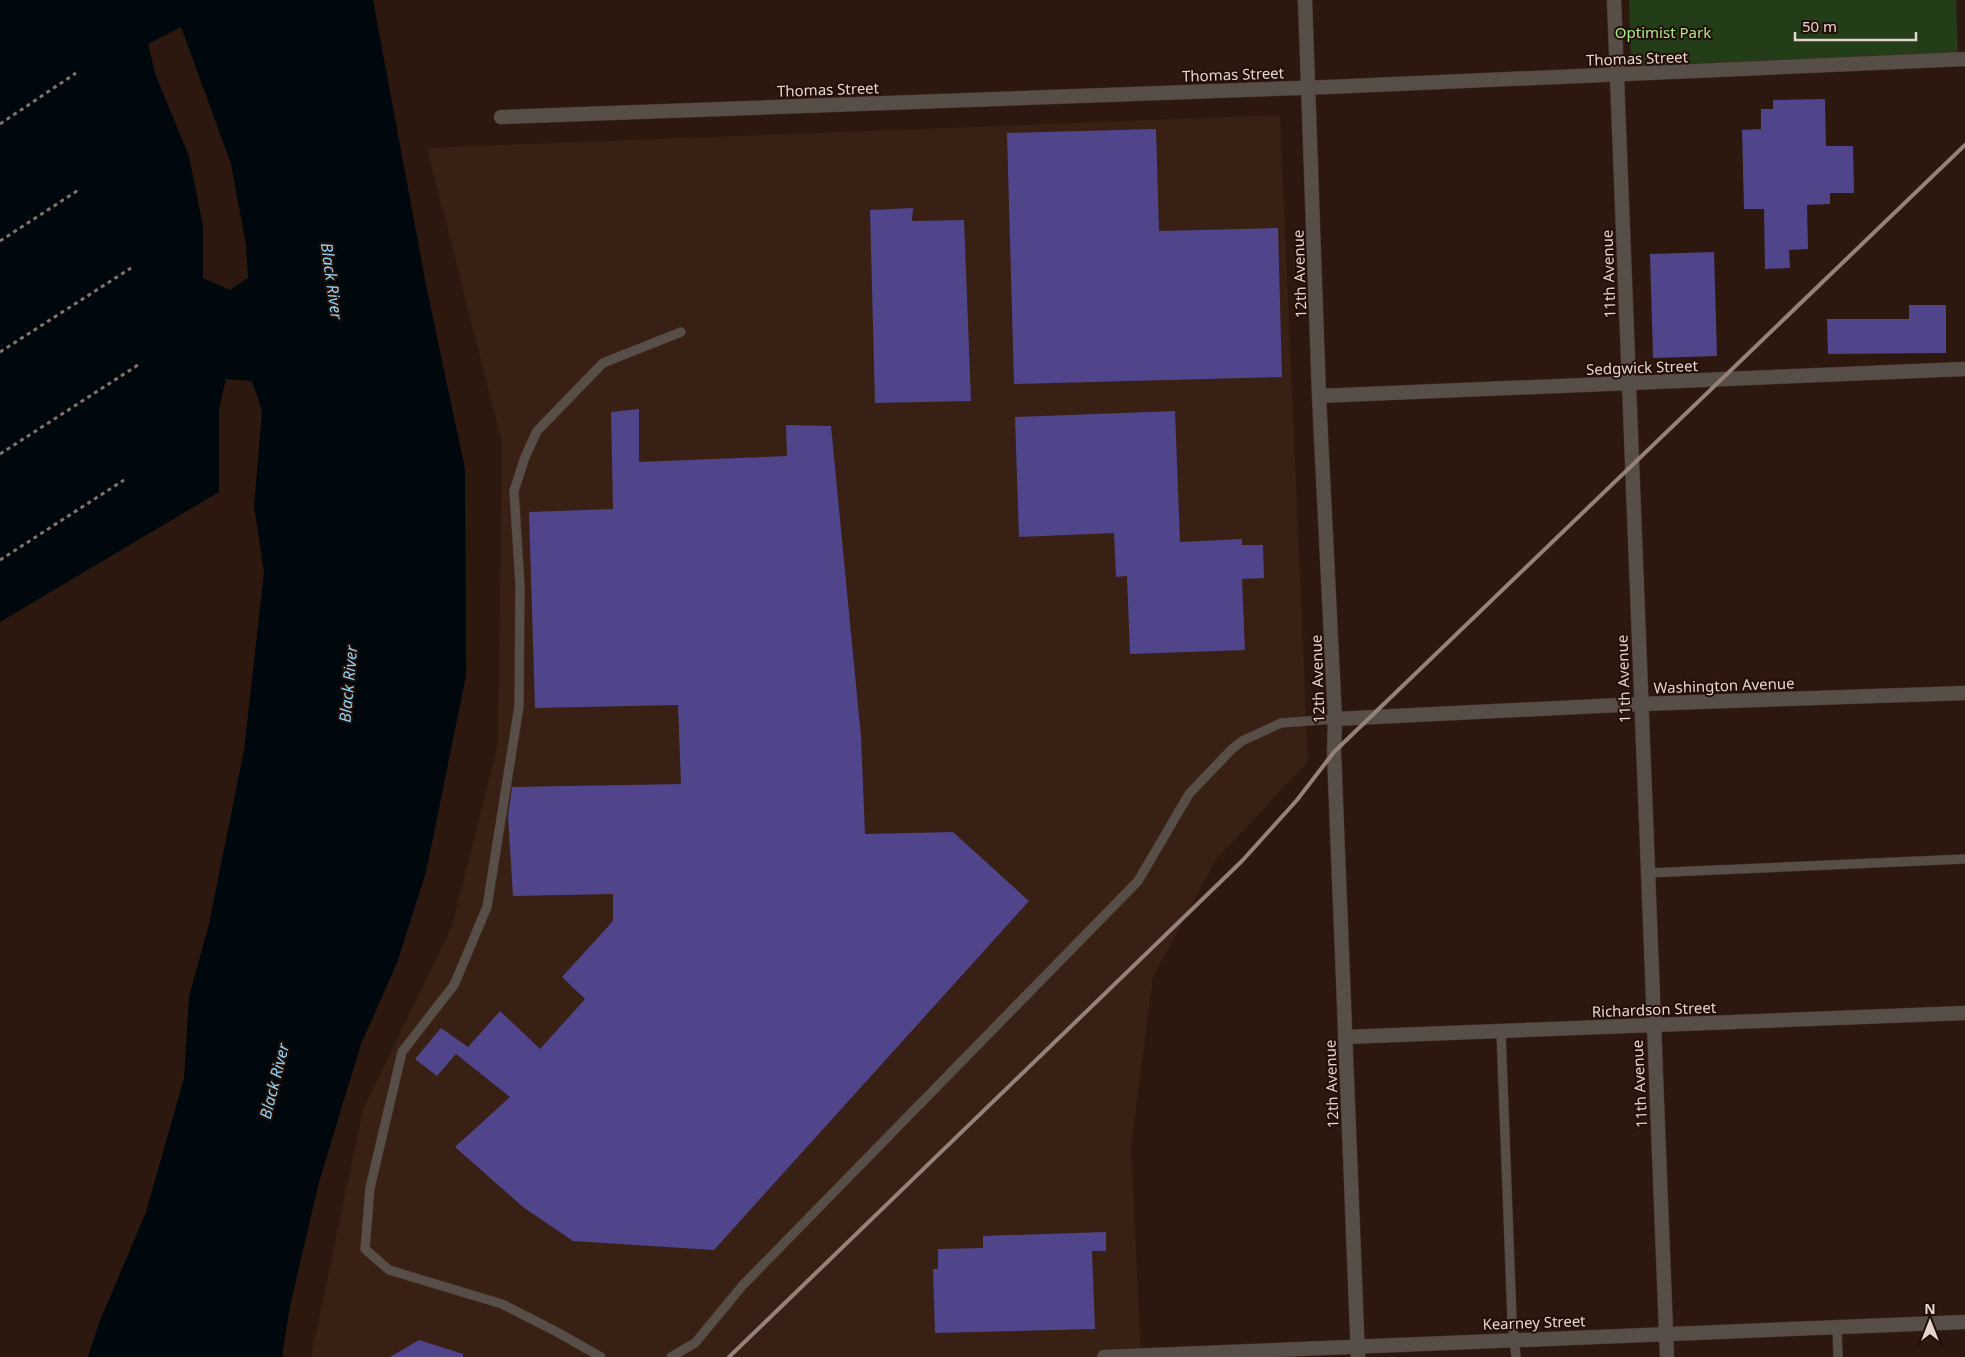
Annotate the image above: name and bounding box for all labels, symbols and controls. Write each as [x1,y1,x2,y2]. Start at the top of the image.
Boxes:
scale bar [1795,10,1916,42]
text: 50 m [1802,16,1837,36]
park label: Optimist Park [1615,22,1711,42]
street label: Thomas Street [1586,46,1689,70]
street label: Thomas Street [1182,62,1285,86]
street label: Thomas Street [777,77,880,101]
street label: 12th Avenue [1287,229,1311,319]
street label: 11th Avenue [1596,229,1620,319]
water label: Black River [316,241,348,321]
street label: Sedgwick Street [1586,355,1699,379]
street label: 12th Avenue [1305,634,1329,724]
street label: 11th Avenue [1611,634,1635,724]
water label: Black River [334,644,362,723]
street label: Washington Avenue [1653,673,1795,697]
street label: Richardson Street [1591,997,1717,1021]
street label: 12th Avenue [1319,1039,1343,1129]
street label: 11th Avenue [1627,1039,1651,1129]
water label: Black River [254,1040,294,1121]
north arrow [1905,1297,1955,1347]
text: N [1924,1299,1936,1318]
street label: Kearney Street [1482,1310,1587,1334]

